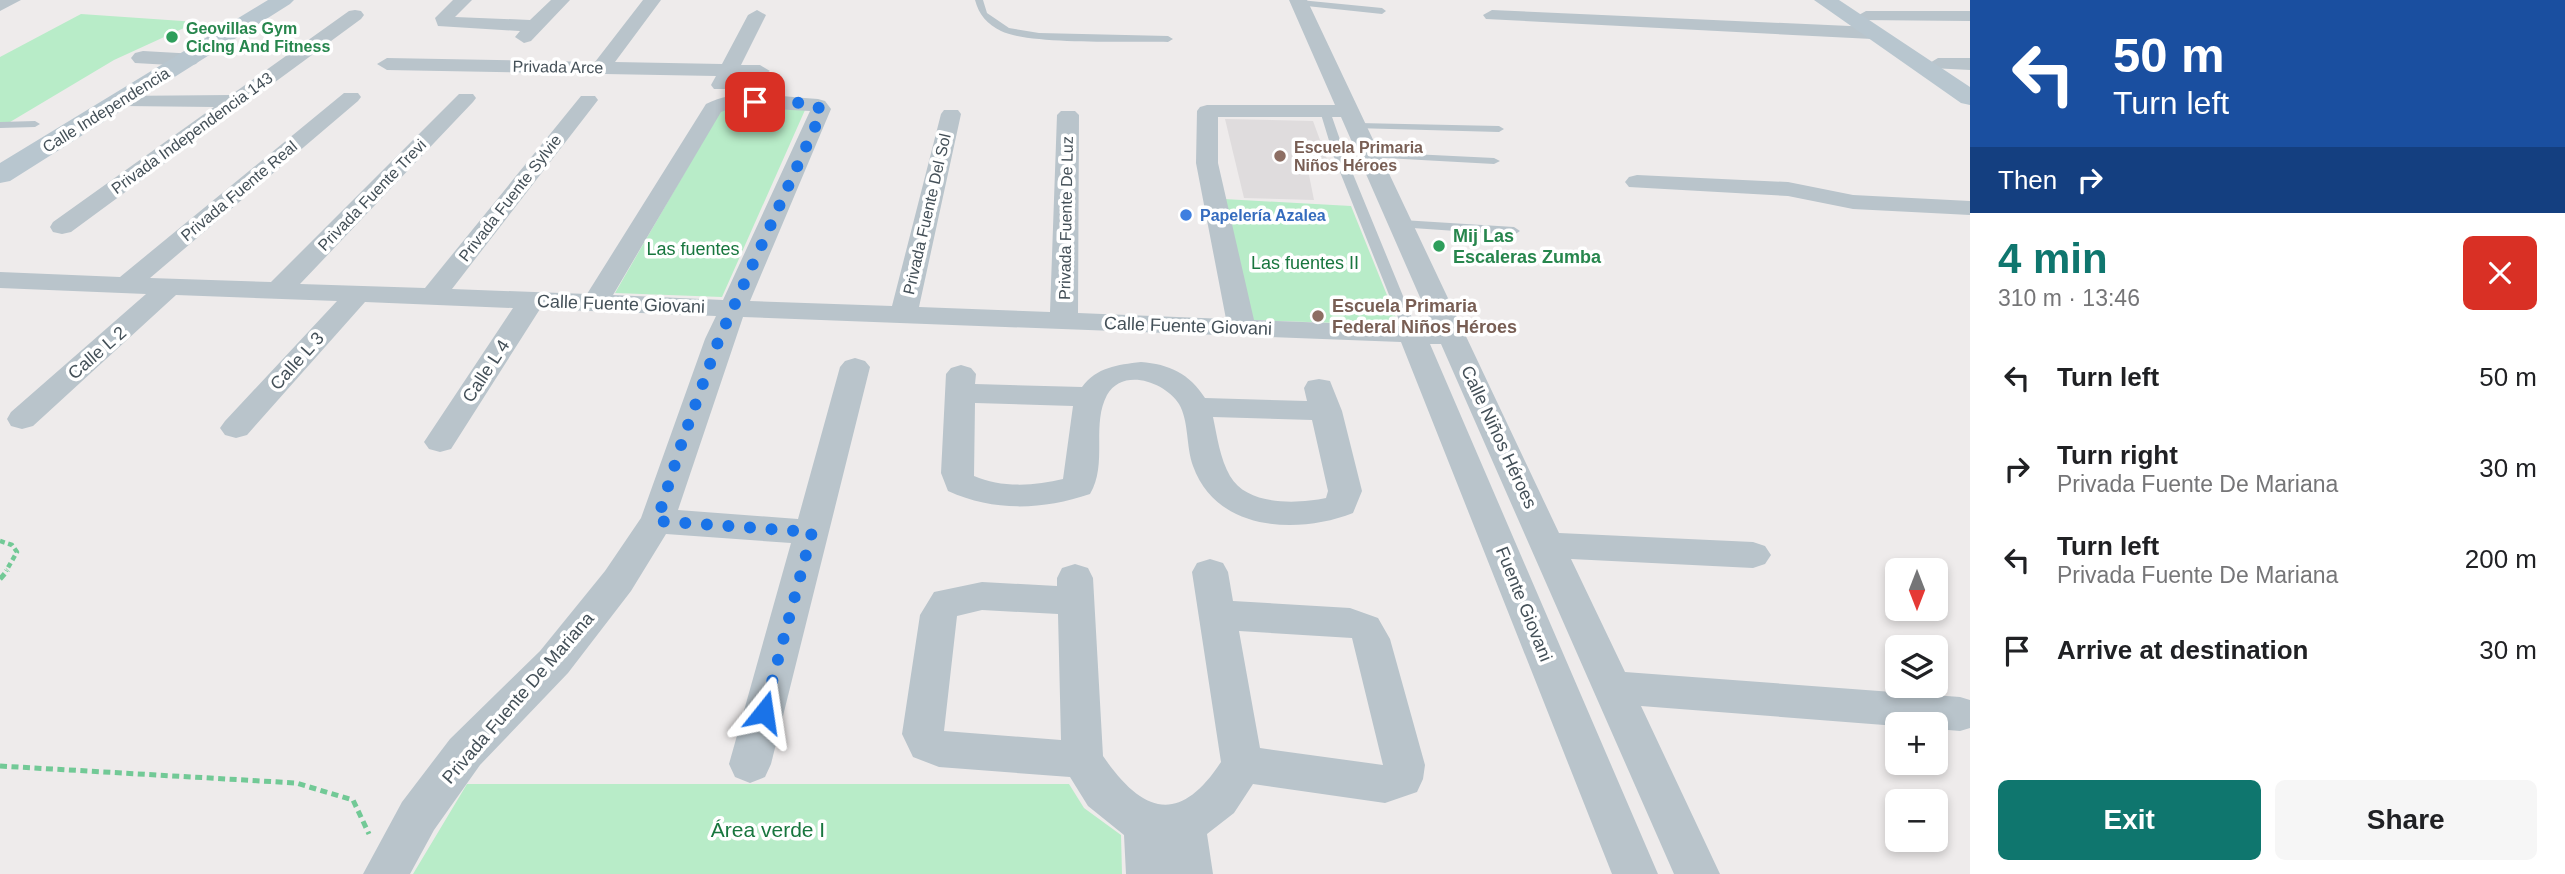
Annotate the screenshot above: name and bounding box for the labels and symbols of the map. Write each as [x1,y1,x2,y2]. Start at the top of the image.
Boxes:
place label: Geovillas Gym Ciclng And Fitness [186,20,330,55]
marker: Geovillas Gym Ciclng And Fitness [164,29,180,45]
street label: Privada Arce [512,58,604,76]
street label: Calle Independencia [40,64,172,156]
street label: Privada Independencia 143 [108,69,276,197]
pin [725,72,785,132]
street label: Privada Fuente Sylvie [455,131,565,265]
street label: Privada Fuente Del Sol [900,132,954,296]
street label: Privada Fuente Trevi [315,136,429,254]
street label: Privada Fuente De Luz [1056,136,1076,300]
street label: Privada Fuente Real [178,138,300,244]
place label: Escuela Primaria Niños Héroes [1294,139,1423,174]
marker: Escuela Primaria Niños Héroes [1272,148,1288,164]
marker: Papelería Azalea [1178,207,1194,223]
place label: Papelería Azalea [1200,207,1326,224]
place label: Mij Las Escaleras Zumba [1453,226,1602,267]
marker: Mij Las Escaleras Zumba [1431,238,1447,254]
park label: Las fuentes [646,239,740,259]
park label: Las fuentes II [1251,253,1359,273]
street label: Calle Fuente Giovani [537,291,705,317]
place label: Escuela Primaria Federal Niños Héroes [1332,296,1517,337]
marker: Escuela Primaria Federal Niños Héroes [1310,308,1326,324]
street label: Calle Fuente Giovani [1104,313,1272,339]
street label: Calle L 2 [64,322,130,384]
street label: Calle L 3 [266,328,328,394]
street label: Calle L 4 [458,336,514,406]
street label: Calle Niños Héroes [1457,362,1541,512]
street label: Fuente Giovani [1492,544,1556,664]
north arrow [1885,558,1948,621]
street label: Privada Fuente De Mariana [438,608,598,788]
position arrow [727,675,801,749]
park label: Área verde I [711,818,825,841]

